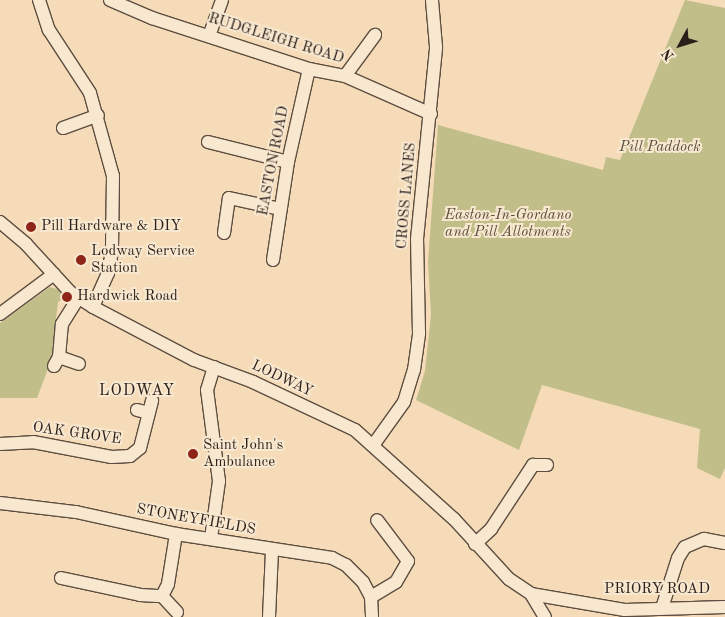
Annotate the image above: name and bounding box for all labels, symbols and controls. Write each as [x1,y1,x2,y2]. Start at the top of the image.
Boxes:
street label: RUDGLEIGH ROAD [206,10,346,68]
north arrow [655,20,705,70]
text: N [660,46,677,63]
street label: EASTON ROAD [255,105,293,217]
park label: Pill Paddock [619,139,701,157]
street label: CROSS LANES [393,142,421,250]
park label: Easton-In-Gordano and Pill Allotments [445,206,571,241]
place label: Pill Hardware & DIY [41,218,181,236]
marker: Pill Hardware & DIY [25,221,37,233]
place label: Lodway Service Station [91,242,195,277]
marker: Lodway Service Station [75,254,87,266]
place label: Hardwick Road [77,288,178,306]
marker: Hardwick Road [61,291,73,303]
street label: LODWAY [248,357,316,401]
district label: LODWAY [98,381,176,401]
street label: OAK GROVE [31,419,123,449]
place label: Saint John's Ambulance [203,436,283,471]
marker: Saint John's Ambulance [187,448,199,460]
street label: STONEYFIELDS [135,501,257,539]
street label: PRIORY ROAD [604,581,710,599]

